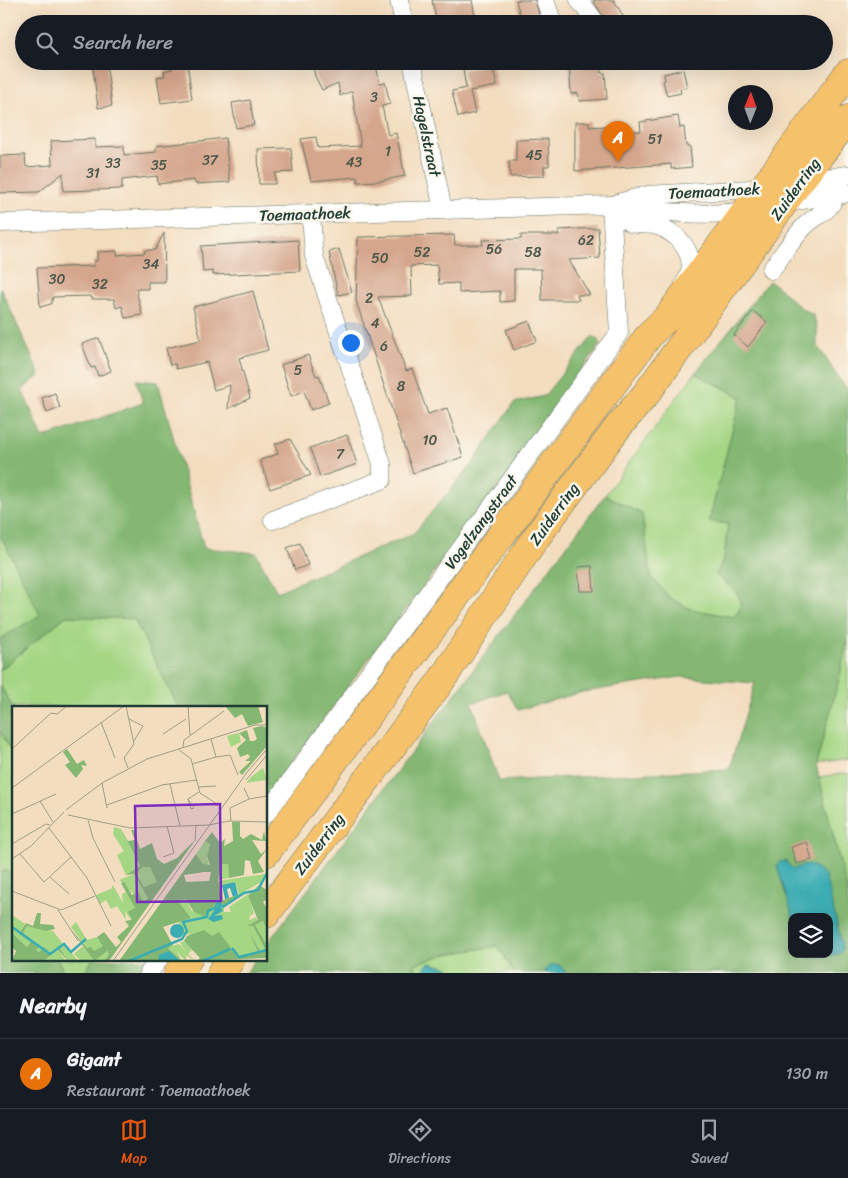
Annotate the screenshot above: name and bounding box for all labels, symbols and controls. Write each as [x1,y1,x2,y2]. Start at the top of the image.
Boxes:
search box [15,15,833,70]
text: Search here [73,26,173,59]
icon: search [33,29,61,57]
house number: 3 [370,85,378,110]
north arrow [728,85,773,130]
street label: Hagelstraat [404,92,450,180]
pin: A [602,121,634,162]
house number: 51 [648,127,662,152]
house number: 1 [385,139,391,164]
house number: 45 [525,143,543,168]
house number: 37 [202,148,219,173]
house number: 43 [346,150,363,175]
house number: 33 [105,151,121,176]
street label: Zuiderring [762,151,828,227]
house number: 35 [151,153,168,178]
house number: 31 [86,161,100,186]
street label: Toemaathoek [667,174,761,208]
street label: Toemaathoek [259,198,352,230]
house number: 62 [578,228,594,253]
house number: 56 [486,237,502,262]
house number: 52 [414,240,430,265]
house number: 58 [525,240,542,265]
house number: 50 [371,246,389,271]
house number: 34 [143,252,159,277]
house number: 30 [49,267,65,292]
house number: 32 [92,272,108,297]
house number: 2 [365,286,373,311]
house number: 4 [371,311,380,336]
your location [338,330,364,356]
house number: 6 [380,334,388,359]
house number: 5 [294,358,303,383]
house number: 8 [397,374,406,399]
house number: 10 [423,428,438,453]
house number: 7 [336,442,345,467]
street label: Vogelzangstraat [436,468,526,576]
street label: Zuiderring [521,476,587,552]
inset map [12,706,268,960]
street label: Zuiderring [286,806,352,882]
map controls [788,913,833,958]
button: layers [788,913,833,958]
text: Nearby [20,987,86,1025]
text: Gigant [67,1043,121,1076]
text: A [31,1059,41,1088]
text: 130 m [786,1059,828,1088]
text: Restaurant · Toemaathoek [67,1076,251,1105]
tab: Map [120,1116,148,1171]
tab: Directions [388,1116,451,1171]
tab: Saved [691,1116,728,1171]

